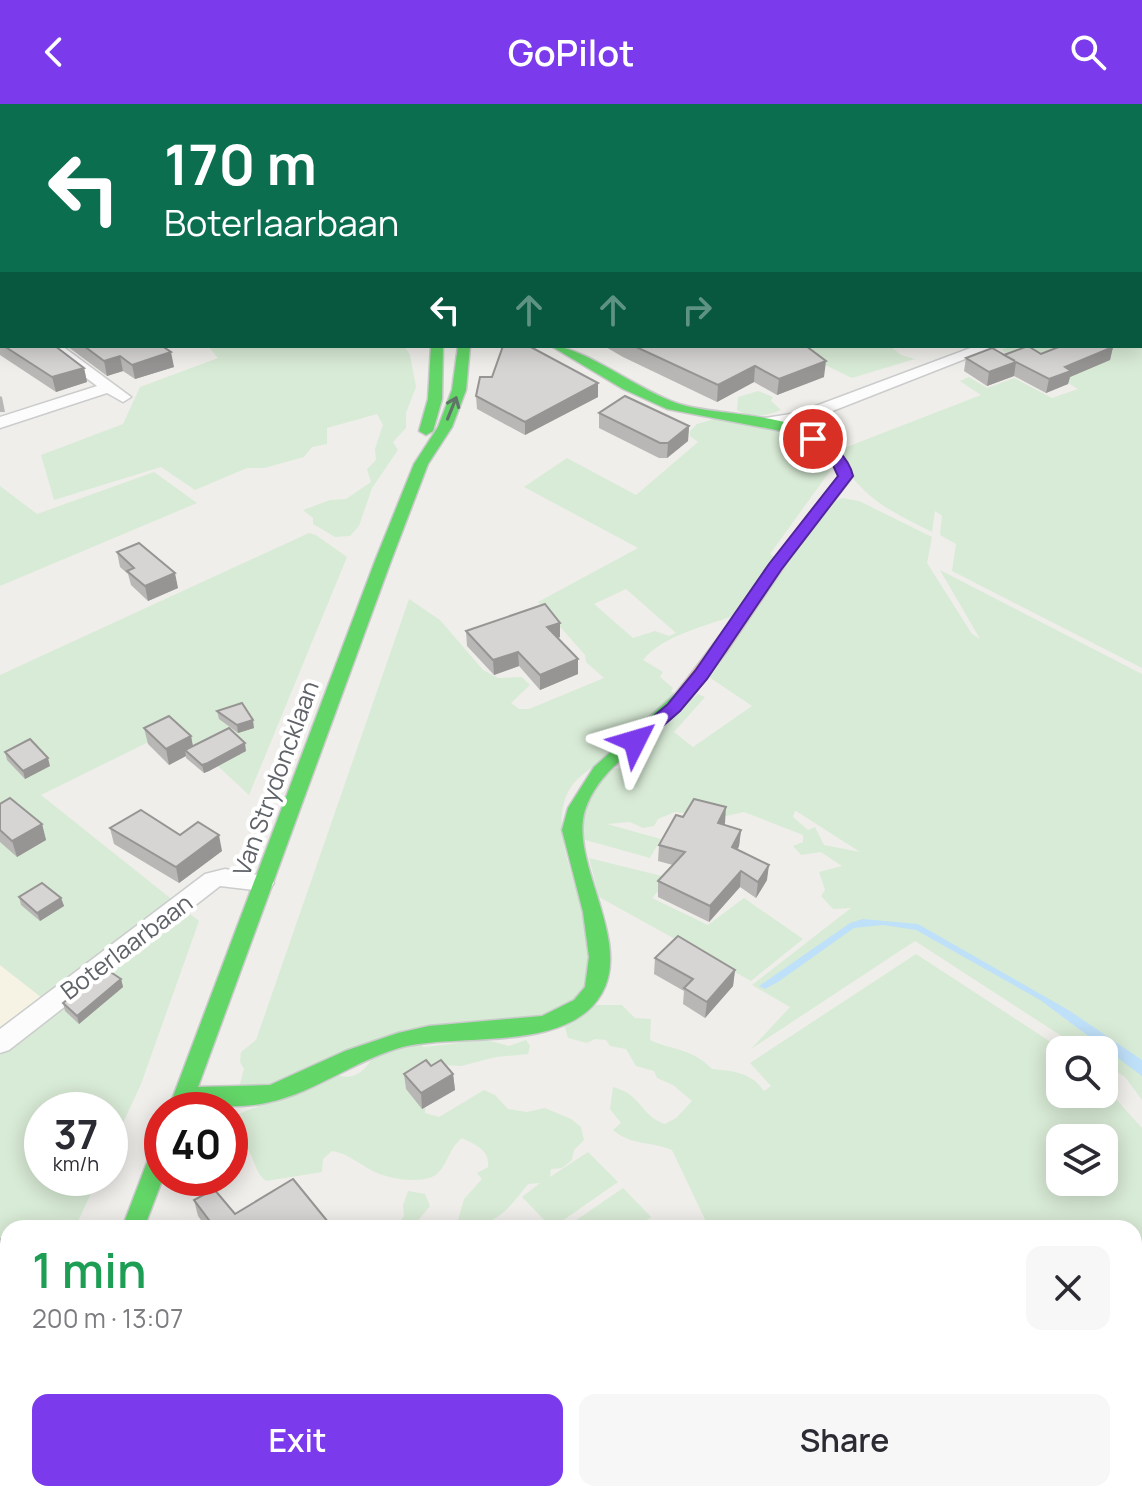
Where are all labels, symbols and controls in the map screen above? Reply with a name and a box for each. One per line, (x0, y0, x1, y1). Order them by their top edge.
text: GoPilot (508, 28, 634, 77)
icon: back (32, 30, 76, 74)
icon: search (1066, 30, 1110, 74)
text: 170 m (164, 125, 317, 202)
icon: left (32, 136, 136, 240)
text: Boterlaarbaan (164, 198, 399, 247)
icon: left (423, 288, 467, 332)
icon: ahead (507, 288, 551, 332)
icon: ahead (591, 288, 635, 332)
icon: right (675, 288, 719, 332)
one-way arrow (446, 396, 460, 421)
pin (779, 405, 847, 473)
icon: arrive (791, 417, 835, 461)
street label: Van Strydoncklaan (224, 676, 326, 880)
position arrow (593, 699, 677, 783)
street label: Boterlaarbaan (53, 886, 199, 1006)
map controls (1046, 1036, 1118, 1196)
button: search (1046, 1036, 1118, 1108)
speed limit sign: 40 (144, 1092, 248, 1196)
text: 37 (54, 1106, 98, 1161)
button: layers (1046, 1124, 1118, 1196)
text: km/h (53, 1150, 99, 1177)
text: 1 min (32, 1237, 146, 1302)
button: close (1026, 1246, 1110, 1330)
text: 200 m · 13:07 (32, 1300, 183, 1336)
button: Exit (32, 1394, 563, 1486)
button: Share (579, 1394, 1110, 1486)

